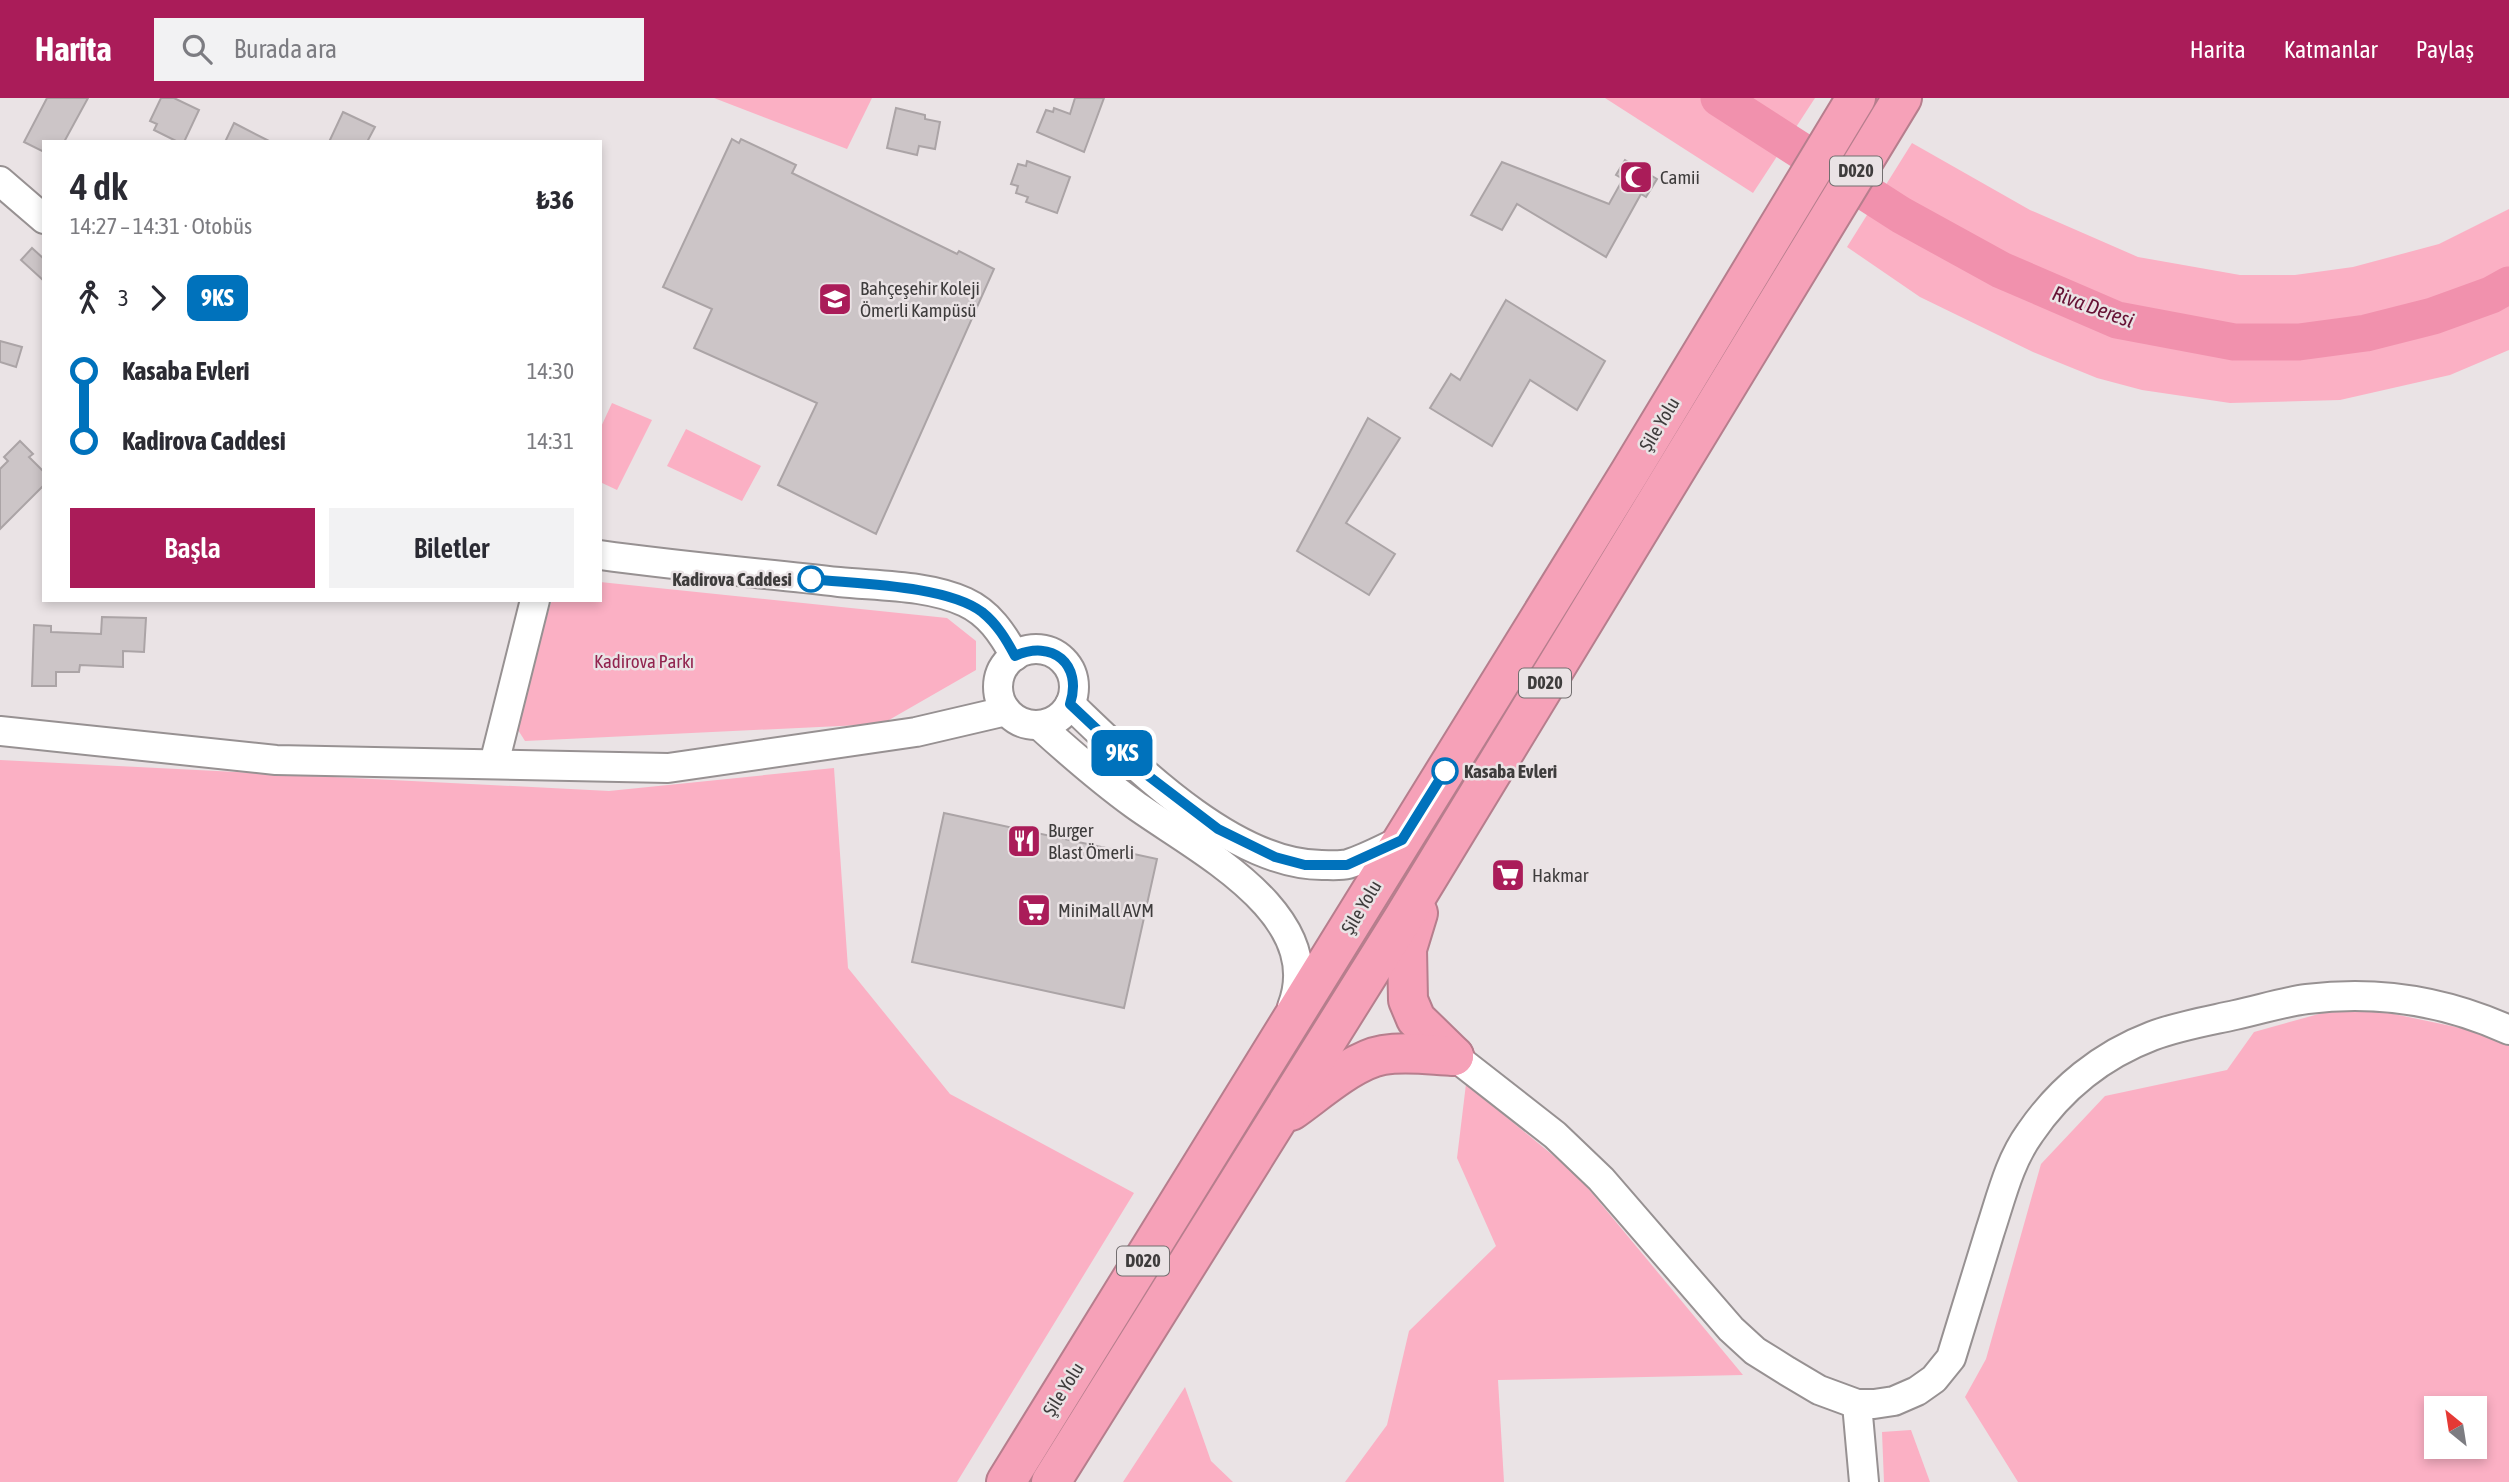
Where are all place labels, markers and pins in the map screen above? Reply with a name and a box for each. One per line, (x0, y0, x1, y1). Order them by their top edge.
mosque icon: Camii (1617, 158, 1655, 196)
place label: Camii (1660, 166, 1700, 188)
place label: Bahçeşehir Koleji Ömerli Kampüsü (860, 277, 980, 321)
school or university icon: Bahçeşehir Koleji Ömerli Kampüsü (816, 280, 854, 318)
marker: Kadirova Caddesi (798, 566, 824, 592)
place label: Kadirova Caddesi (672, 568, 792, 590)
marker: Kasaba Evleri (1432, 758, 1458, 784)
place label: Kasaba Evleri (1464, 760, 1557, 782)
place label: Burger Blast Ömerli (1048, 819, 1134, 863)
restaurant icon: Burger Blast Ömerli (1005, 822, 1043, 860)
supermarket icon: Hakmar (1489, 856, 1527, 894)
place label: Hakmar (1532, 864, 1589, 886)
supermarket icon: MiniMall AVM (1015, 891, 1053, 929)
place label: MiniMall AVM (1058, 899, 1154, 921)

